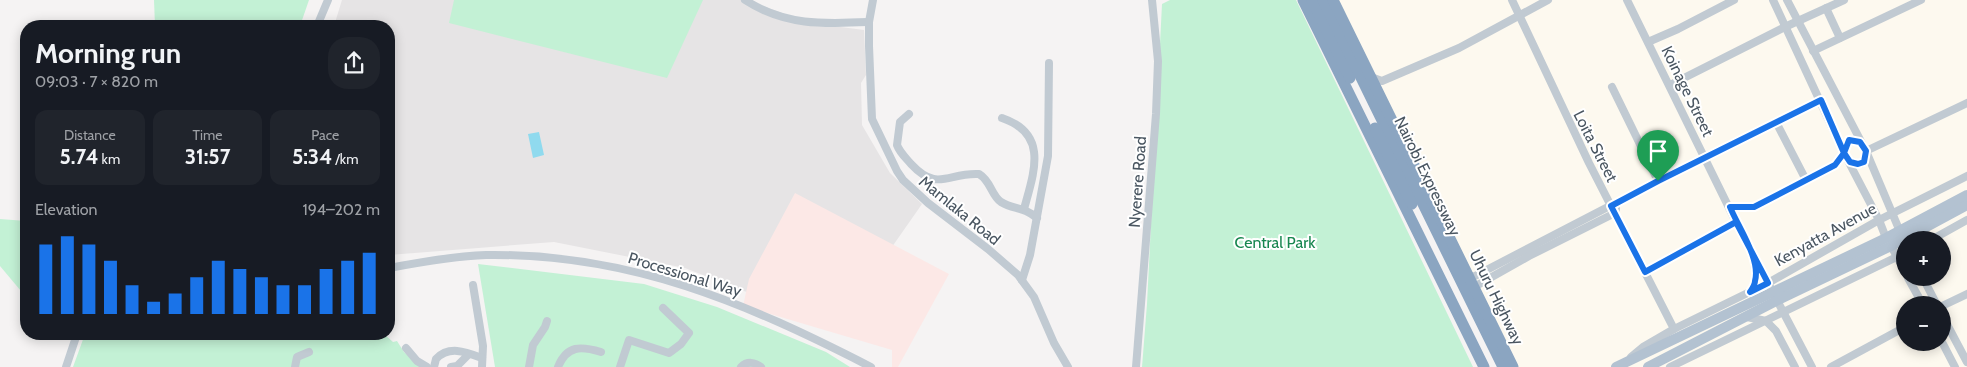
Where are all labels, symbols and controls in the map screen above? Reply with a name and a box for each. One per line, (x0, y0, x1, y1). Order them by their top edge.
text: Morning run (35, 36, 181, 70)
button: share (328, 37, 380, 89)
street label: Koinage Street (1657, 43, 1718, 140)
text: 09:03 · 7 × 820 m (35, 72, 158, 91)
street label: Loita Street (1569, 107, 1622, 186)
street label: Nairobi Expressway (1390, 113, 1465, 239)
text: Distance (64, 126, 116, 144)
text: Time (193, 126, 222, 144)
text: Pace (311, 126, 339, 144)
pin (1637, 130, 1679, 181)
street label: Nyerere Road (1125, 136, 1150, 228)
icon: arrive (1644, 137, 1672, 165)
text: 5.74 (59, 144, 98, 169)
text: 31:57 (185, 144, 230, 169)
text: 5:34 (292, 144, 332, 169)
text: km (98, 150, 120, 168)
text: /km (332, 150, 358, 168)
street label: Mamlaka Road (915, 172, 1004, 249)
street label: Kenyatta Avenue (1771, 199, 1880, 270)
text: Elevation (35, 200, 98, 219)
text: 194–202 m (302, 200, 380, 219)
map controls (1896, 231, 1951, 351)
button: + (1896, 231, 1951, 286)
park label: Central Park (1235, 233, 1316, 252)
street label: Uhuru Highway (1465, 247, 1528, 348)
street label: Processional Way (626, 248, 744, 301)
button: − (1896, 296, 1951, 351)

